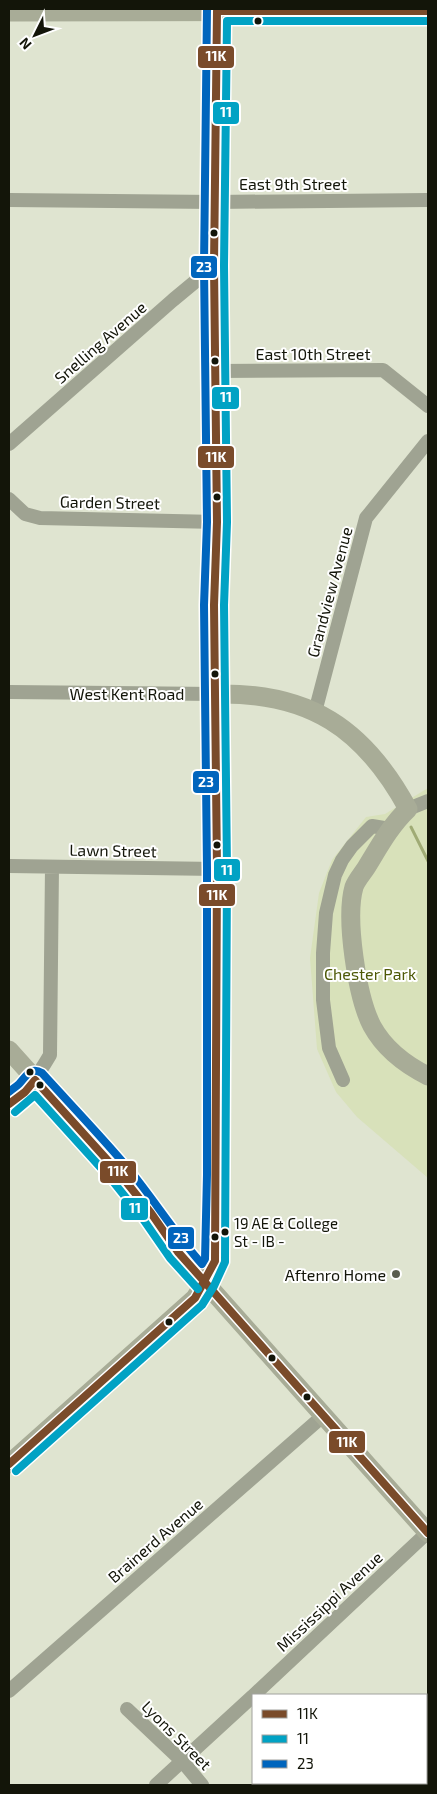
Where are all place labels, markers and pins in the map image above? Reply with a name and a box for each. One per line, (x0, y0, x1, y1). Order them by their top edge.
unlabelled marker (253, 16, 263, 26)
unlabelled marker (209, 228, 219, 238)
unlabelled marker (210, 356, 220, 366)
unlabelled marker (212, 492, 222, 502)
unlabelled marker (210, 669, 220, 679)
unlabelled marker (212, 840, 222, 850)
unlabelled marker (25, 1067, 35, 1077)
unlabelled marker (35, 1080, 45, 1090)
place label: 19 AE & College St - IB - (234, 1214, 338, 1250)
marker: 19 AE & College St - IB - (220, 1227, 230, 1237)
unlabelled marker (210, 1232, 220, 1242)
place label: Aftenro Home (285, 1265, 386, 1284)
marker: Aftenro Home (390, 1268, 402, 1280)
unlabelled marker (164, 1317, 174, 1327)
unlabelled marker (267, 1353, 277, 1363)
unlabelled marker (302, 1392, 312, 1402)

